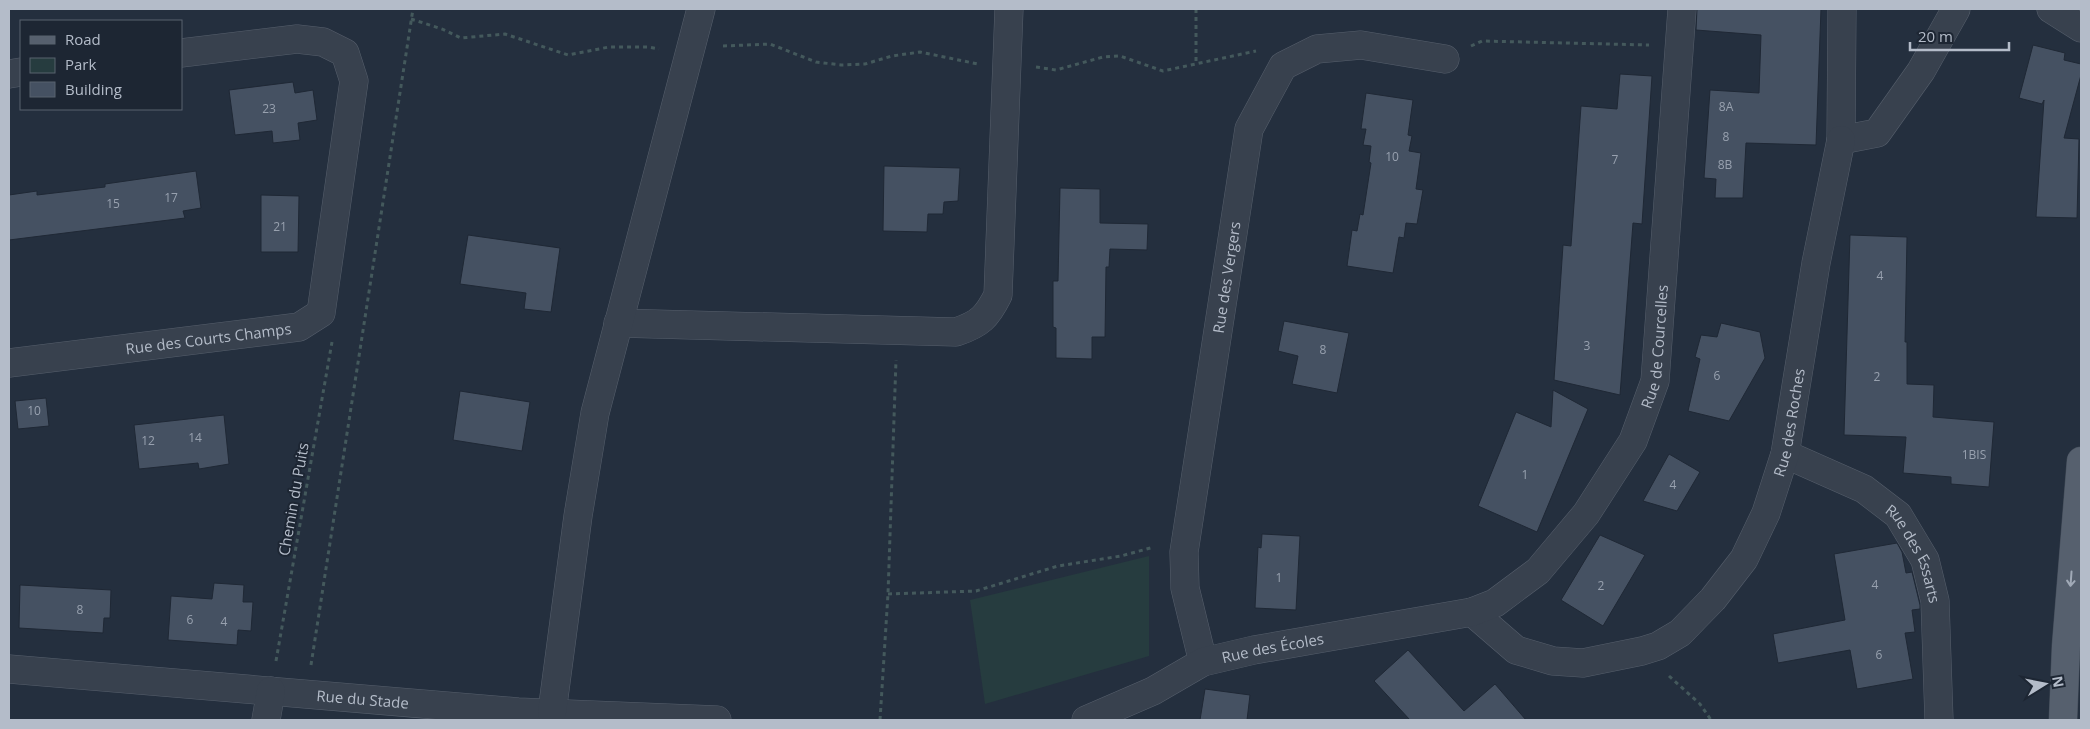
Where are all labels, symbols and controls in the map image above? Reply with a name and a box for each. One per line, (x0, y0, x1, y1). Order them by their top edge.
legend (20, 20, 182, 110)
scale bar (1910, 20, 2009, 52)
text: 20 m (1918, 26, 1953, 46)
text: Road (65, 29, 101, 49)
text: Park (65, 54, 96, 74)
text: Building (65, 79, 122, 99)
house number: 8A (1719, 98, 1734, 115)
house number: 23 (262, 100, 276, 117)
house number: 8 (1723, 128, 1730, 145)
house number: 10 (1385, 148, 1399, 165)
house number: 7 (1612, 151, 1619, 168)
house number: 8B (1718, 156, 1733, 173)
house number: 17 (164, 189, 178, 206)
house number: 15 (106, 195, 120, 212)
house number: 21 (273, 218, 287, 235)
street label: Rue des Vergers (1208, 220, 1245, 335)
house number: 4 (1877, 267, 1884, 284)
street label: Rue de Courcelles (1636, 284, 1672, 411)
street label: Rue des Courts Champs (124, 318, 293, 358)
house number: 3 (1584, 337, 1591, 354)
house number: 8 (1320, 341, 1327, 358)
house number: 6 (1714, 367, 1721, 384)
street label: Rue des Roches (1768, 367, 1809, 479)
house number: 2 (1874, 368, 1881, 385)
house number: 10 (27, 402, 41, 419)
house number: 14 (188, 429, 202, 446)
house number: 12 (141, 432, 155, 449)
street label: Chemin du Puits (273, 441, 313, 557)
house number: 1BIS (1962, 446, 1986, 463)
house number: 1 (1522, 466, 1528, 483)
house number: 4 (1670, 476, 1677, 493)
street label: Rue des Essarts (1882, 499, 1945, 605)
house number: 1 (1276, 569, 1282, 586)
one-way arrow (2066, 571, 2075, 587)
house number: 4 (1872, 576, 1879, 593)
house number: 2 (1598, 577, 1605, 594)
house number: 8 (77, 601, 84, 618)
house number: 6 (187, 611, 194, 628)
house number: 4 (221, 613, 228, 630)
street label: Rue des Écoles (1220, 628, 1325, 667)
house number: 6 (1876, 646, 1883, 663)
north arrow (2020, 659, 2070, 709)
text: N (2048, 674, 2069, 689)
street label: Rue du Stade (316, 685, 410, 713)

